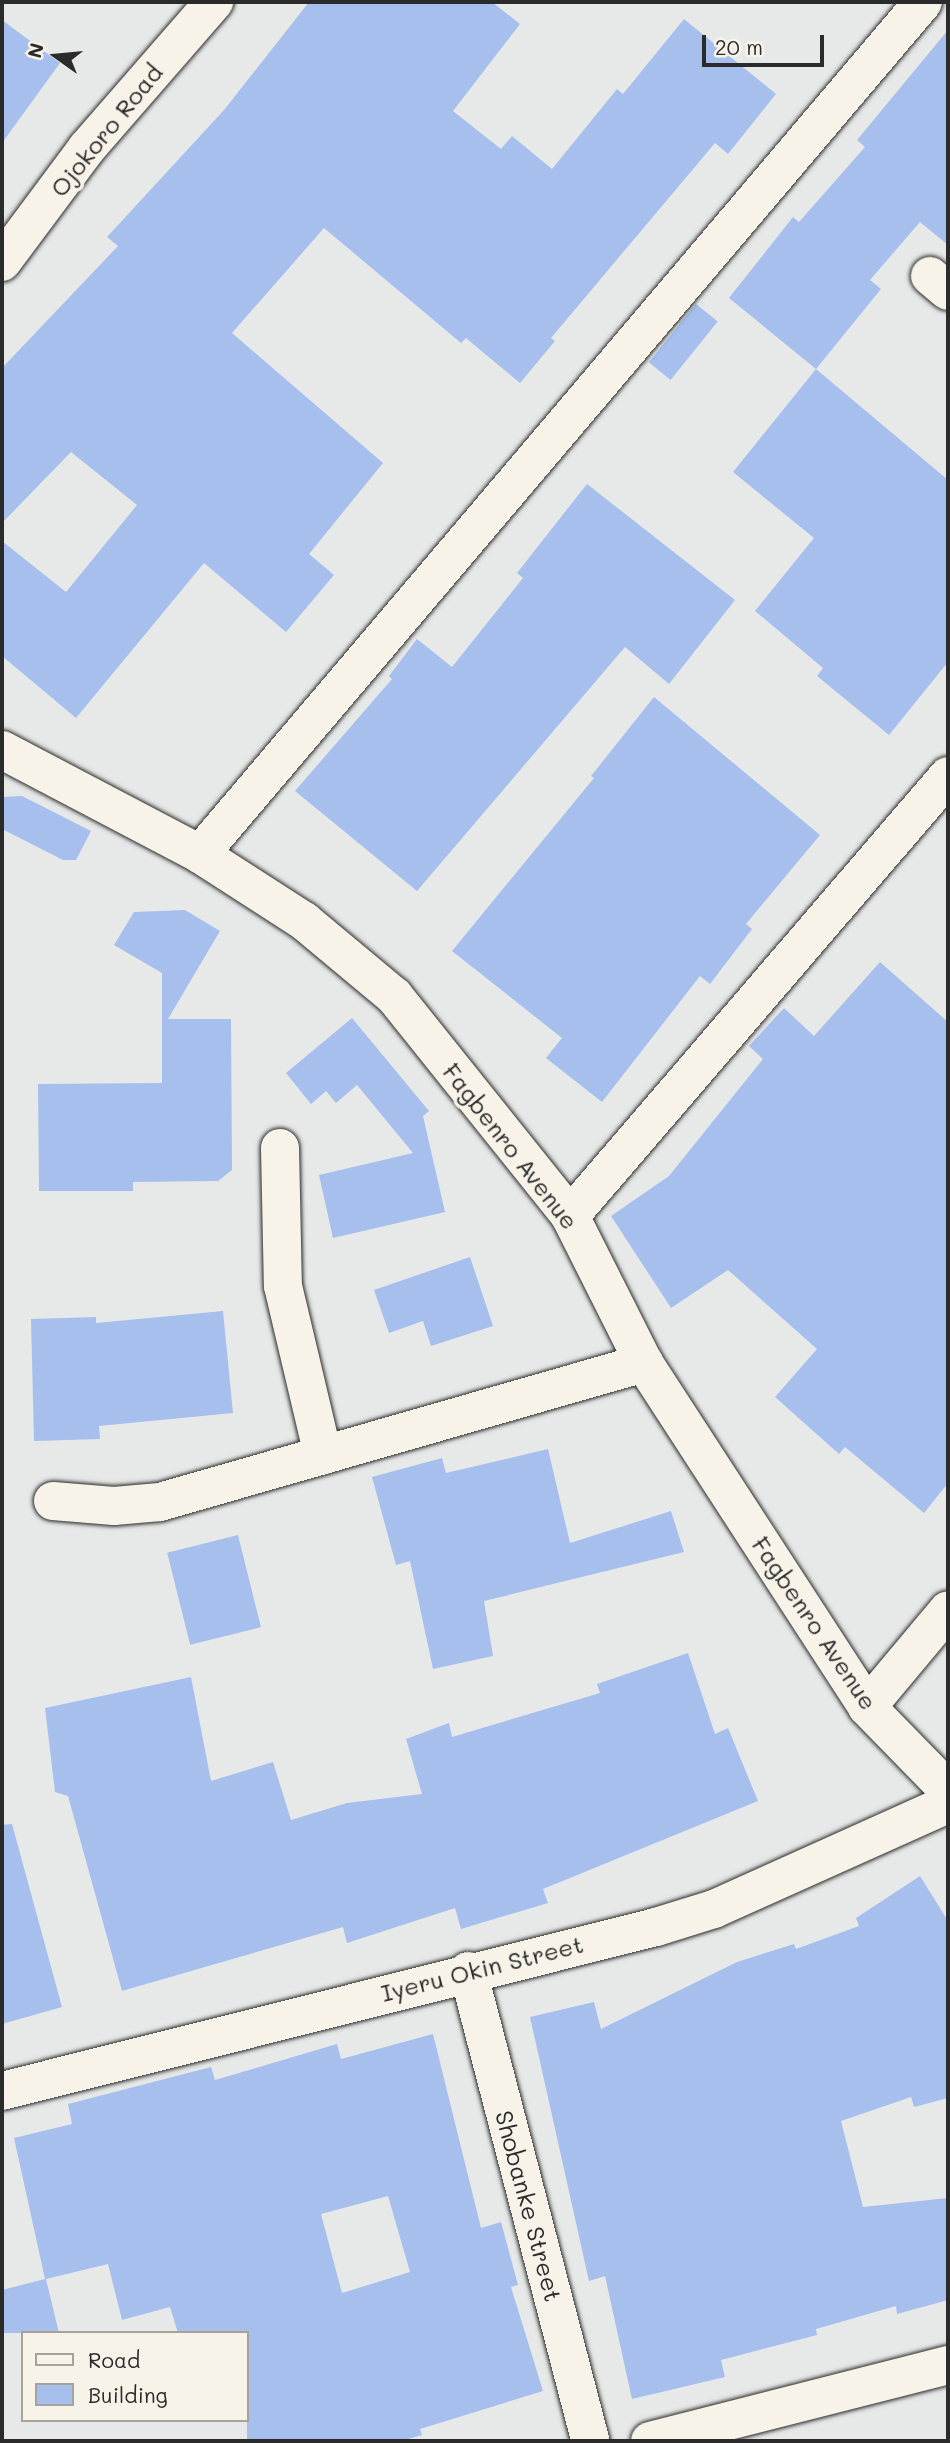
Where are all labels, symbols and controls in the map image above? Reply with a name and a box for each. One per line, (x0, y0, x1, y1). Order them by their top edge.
north arrow (21, 21, 91, 91)
scale bar (705, 21, 828, 65)
text: 20 m (715, 33, 763, 60)
text: N (21, 40, 49, 61)
street label: Ojokoro Road (44, 58, 168, 202)
street label: Fagbenro Avenue (437, 1057, 585, 1235)
street label: Fagbenro Avenue (746, 1531, 884, 1715)
street label: Iyeru Okin Street (378, 1929, 586, 2007)
street label: Shobanke Street (490, 2107, 568, 2305)
legend (21, 2331, 248, 2422)
text: Road (88, 2346, 140, 2373)
text: Building (88, 2381, 168, 2408)

